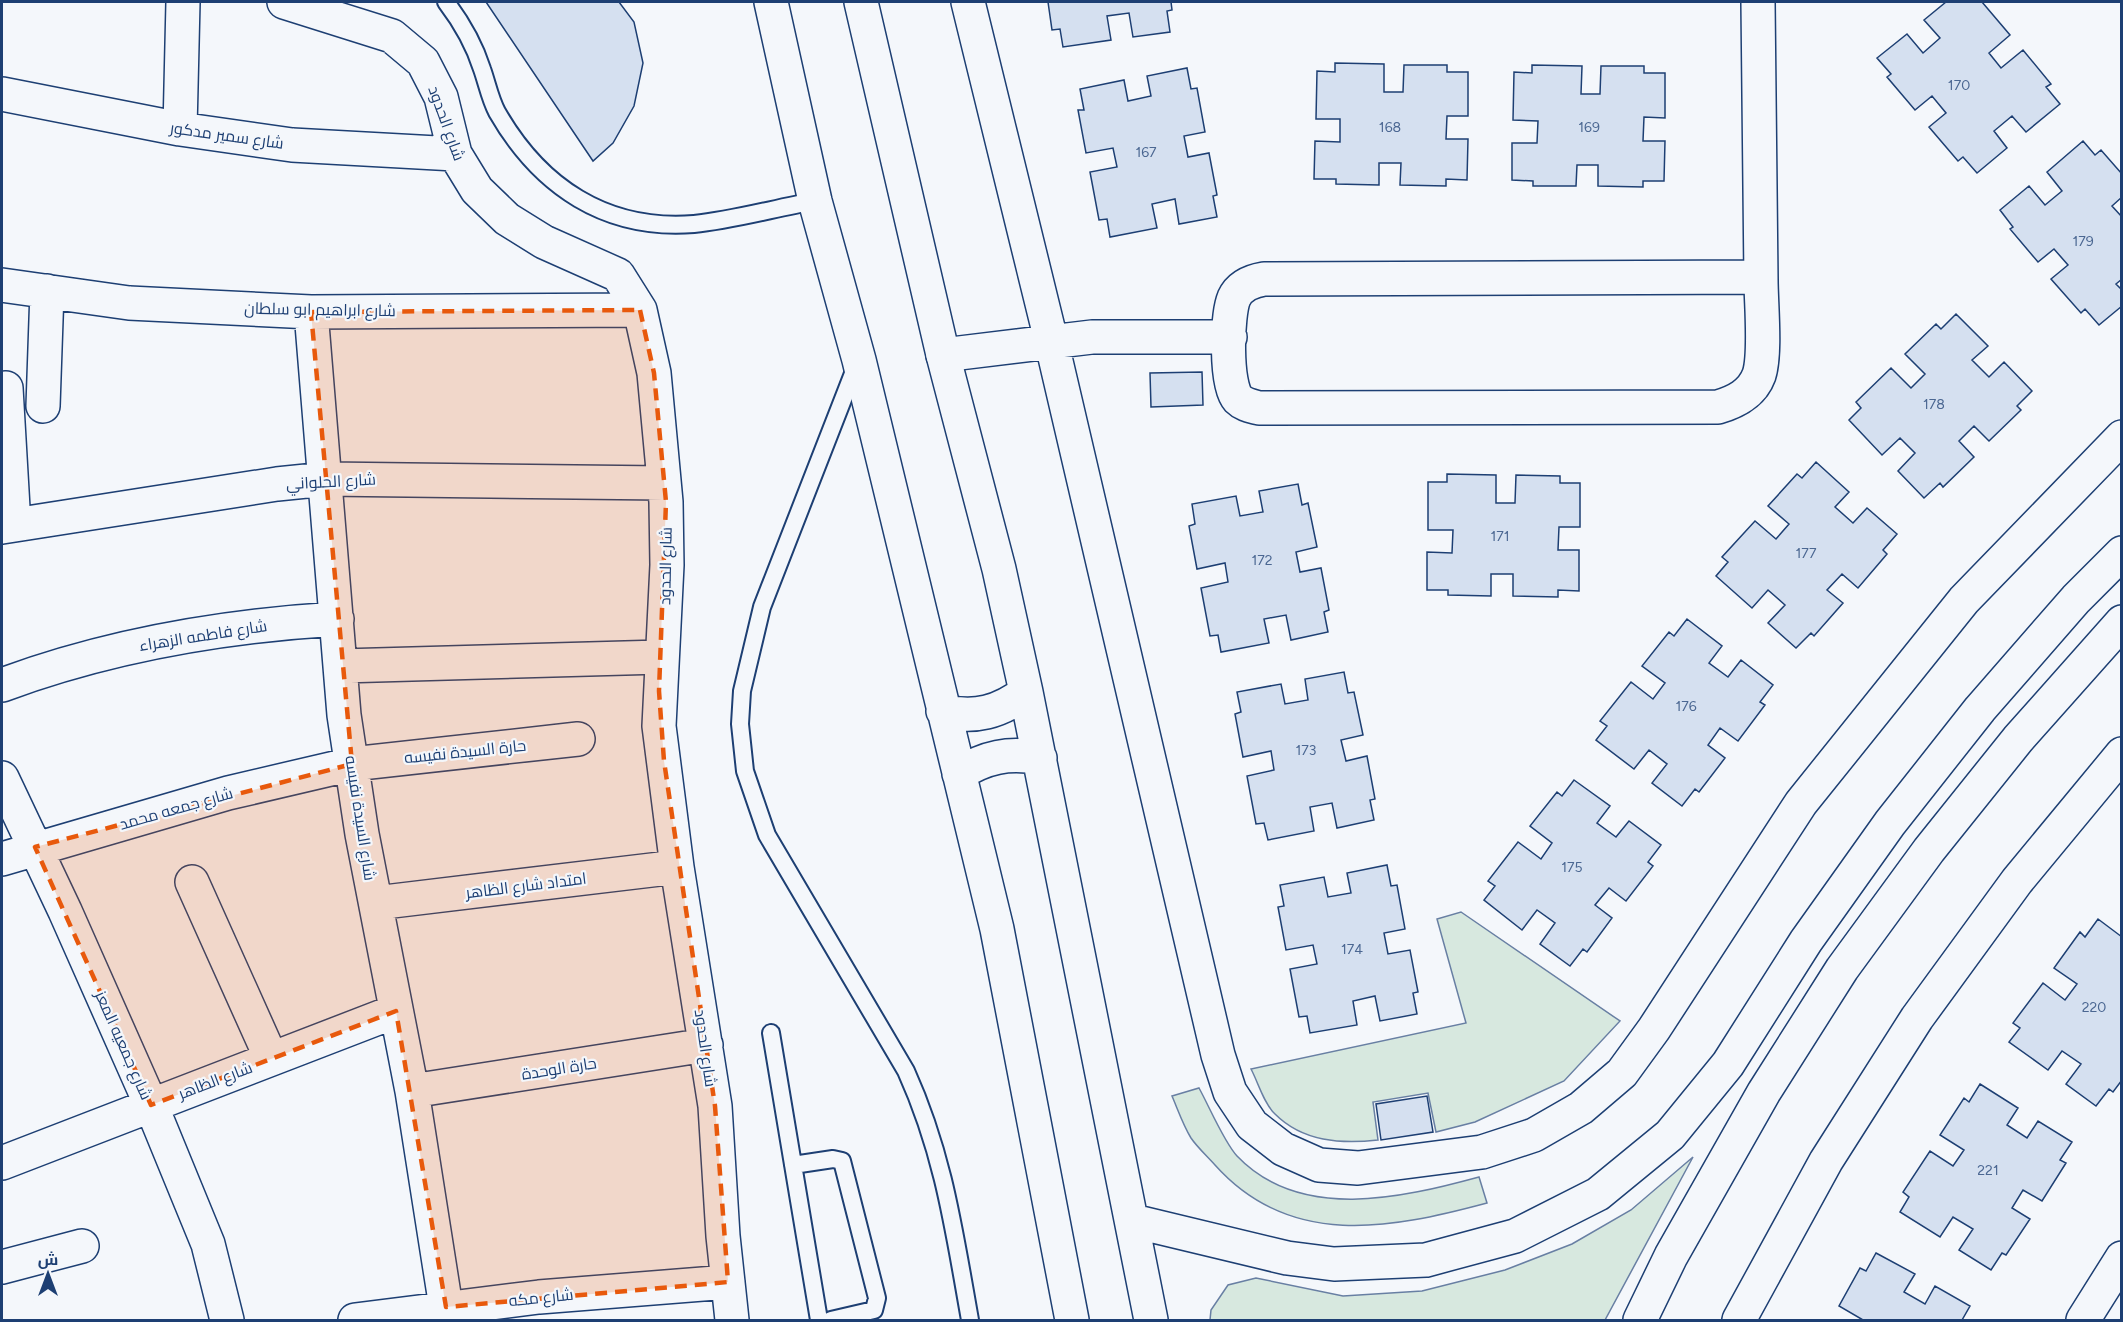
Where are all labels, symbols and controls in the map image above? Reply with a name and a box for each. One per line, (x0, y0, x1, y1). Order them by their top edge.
house number: 170 (1948, 77, 1970, 94)
street label: شارع الحدود (422, 83, 469, 164)
street label: شارع سمير مدكور (168, 118, 285, 155)
house number: 168 (1379, 119, 1401, 136)
house number: 169 (1578, 119, 1600, 136)
house number: 167 (1135, 144, 1157, 161)
house number: 179 (2072, 233, 2094, 250)
street label: شارع ابراهيم ابو سلطان (244, 299, 396, 322)
house number: 178 (1923, 396, 1945, 413)
street label: شارع الحلواني (285, 470, 377, 497)
street label: شارع الحدود (655, 527, 678, 605)
house number: 171 (1490, 528, 1510, 545)
house number: 177 (1796, 545, 1817, 562)
house number: 172 (1251, 552, 1273, 569)
street label: شارع فاطمه الزهراء (138, 616, 269, 657)
house number: 176 (1675, 698, 1697, 715)
street label: حارة السيدة نفيسه (403, 736, 527, 767)
house number: 173 (1296, 742, 1316, 759)
street label: شارع السيدة نفيسه (339, 754, 380, 882)
street label: شارع جمعه محمد (117, 783, 236, 836)
house number: 175 (1561, 859, 1583, 876)
street label: امتداد شارع الظاهر (464, 869, 588, 904)
house number: 174 (1341, 941, 1363, 958)
street label: شارع جمعيه المعز (89, 987, 156, 1103)
house number: 220 (2082, 999, 2106, 1016)
street label: شارع الحدود (689, 1008, 720, 1088)
street label: حارة الوحدة (520, 1053, 598, 1084)
street label: شارع الظاهر (174, 1058, 256, 1106)
house number: 221 (1977, 1162, 1999, 1179)
north arrow (18, 1244, 78, 1304)
text: ش (38, 1250, 58, 1269)
street label: شارع مكه (508, 1285, 575, 1312)

